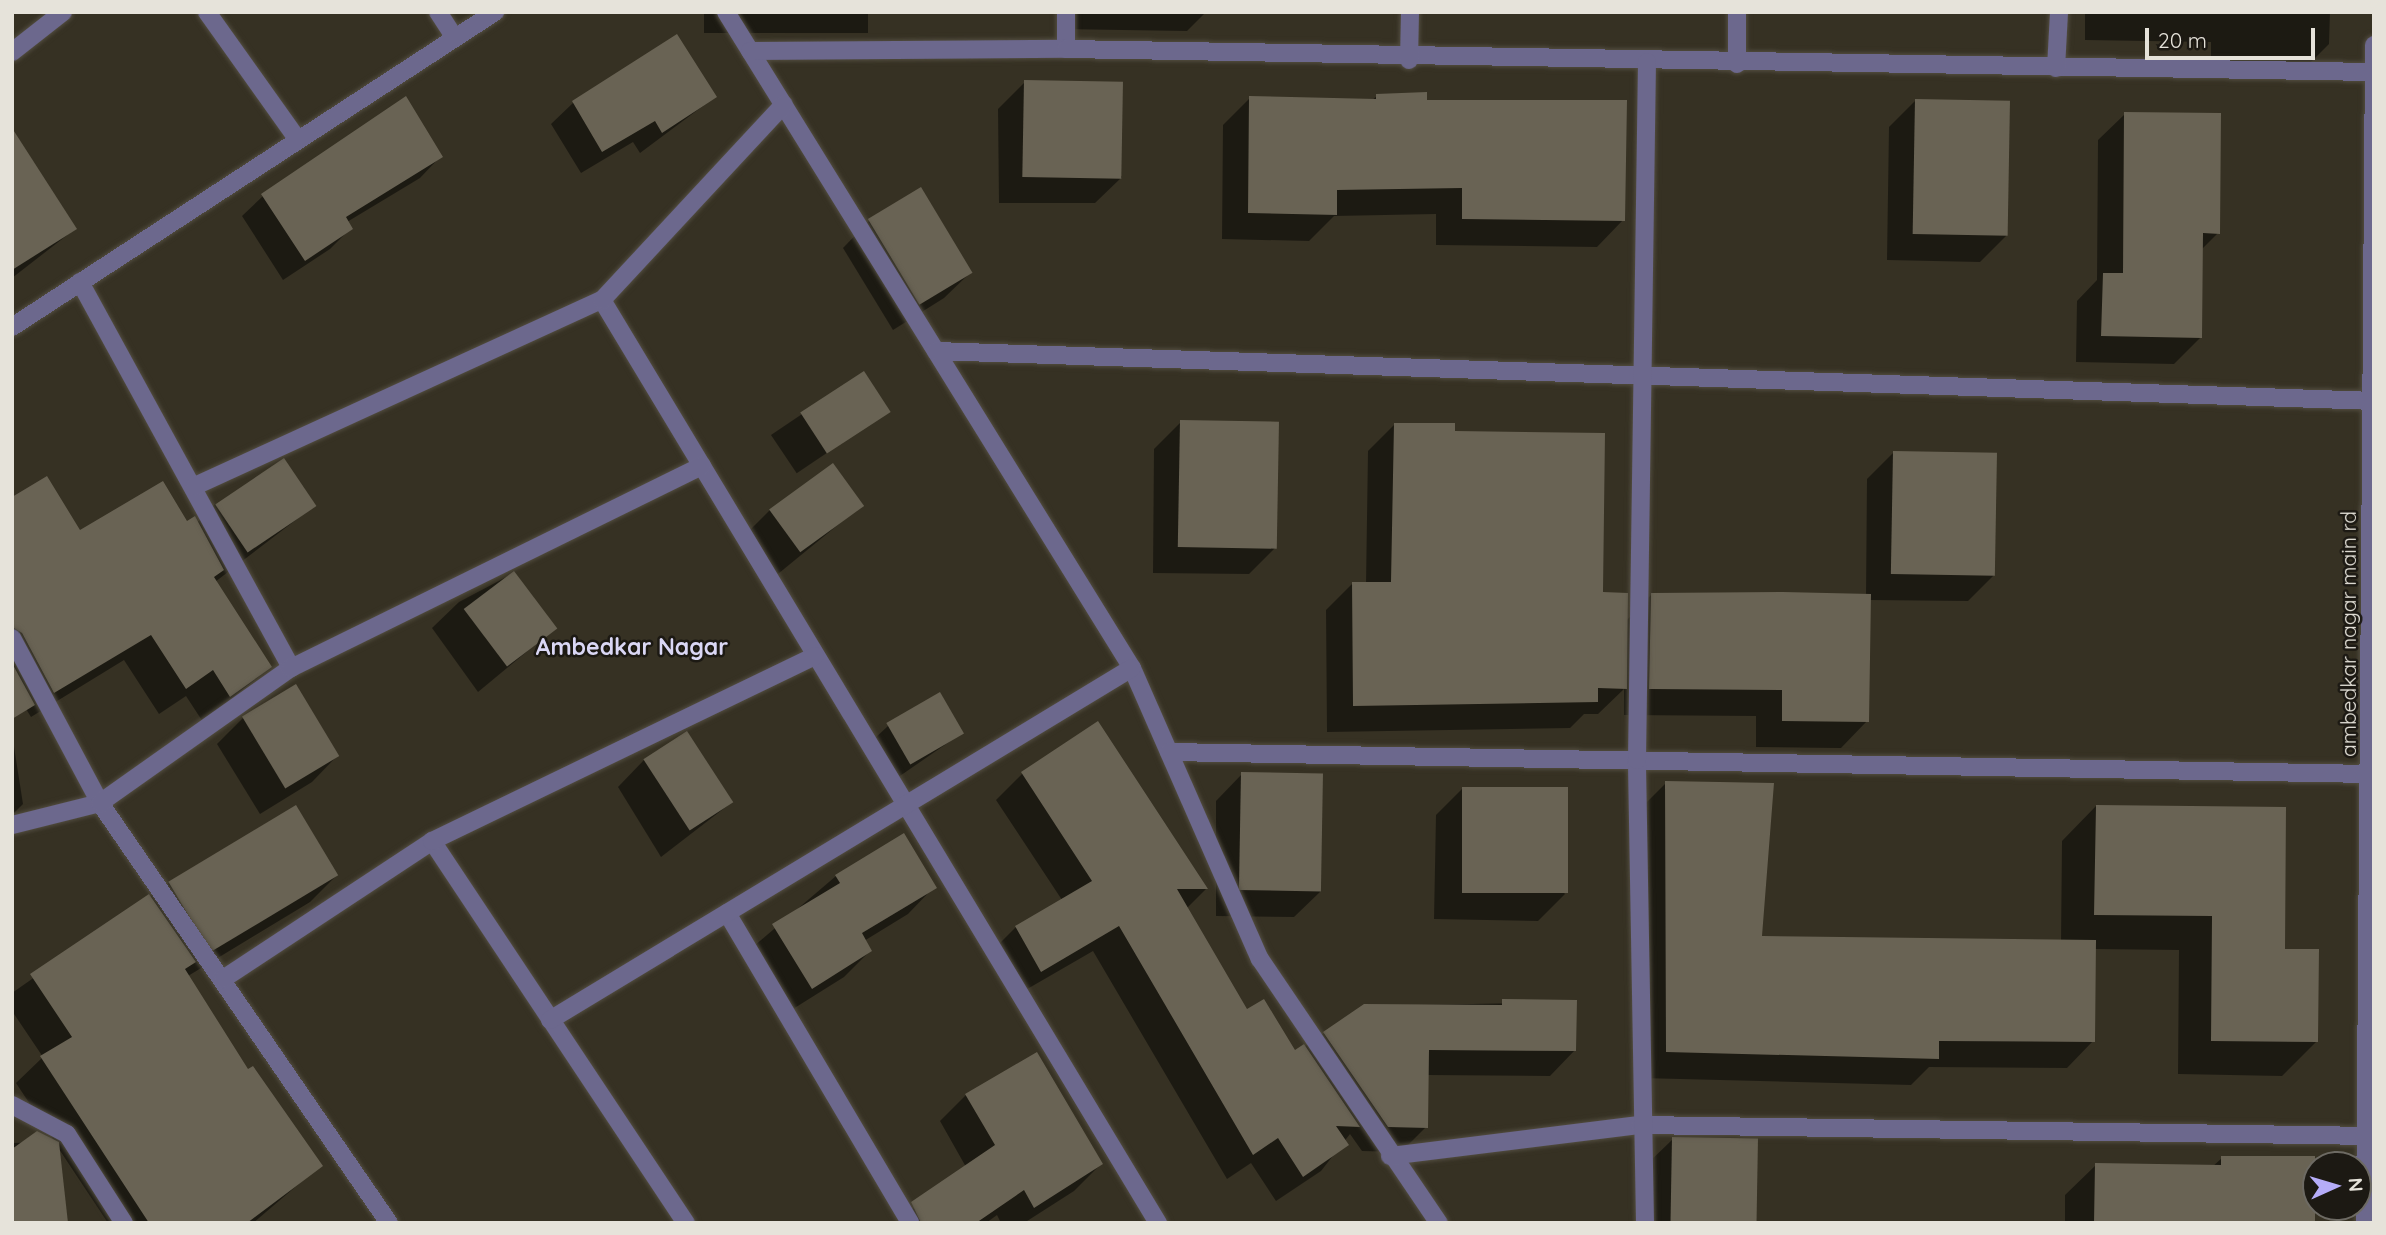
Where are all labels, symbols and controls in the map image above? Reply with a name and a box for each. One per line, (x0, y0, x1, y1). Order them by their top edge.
scale bar (2148, 14, 2318, 58)
text: 20 m (2158, 27, 2207, 53)
street label: ambedkar nagar main rd (2335, 511, 2361, 757)
district label: Ambedkar Nagar (536, 633, 728, 661)
north arrow (2302, 1151, 2372, 1221)
text: N (2343, 1177, 2368, 1192)

